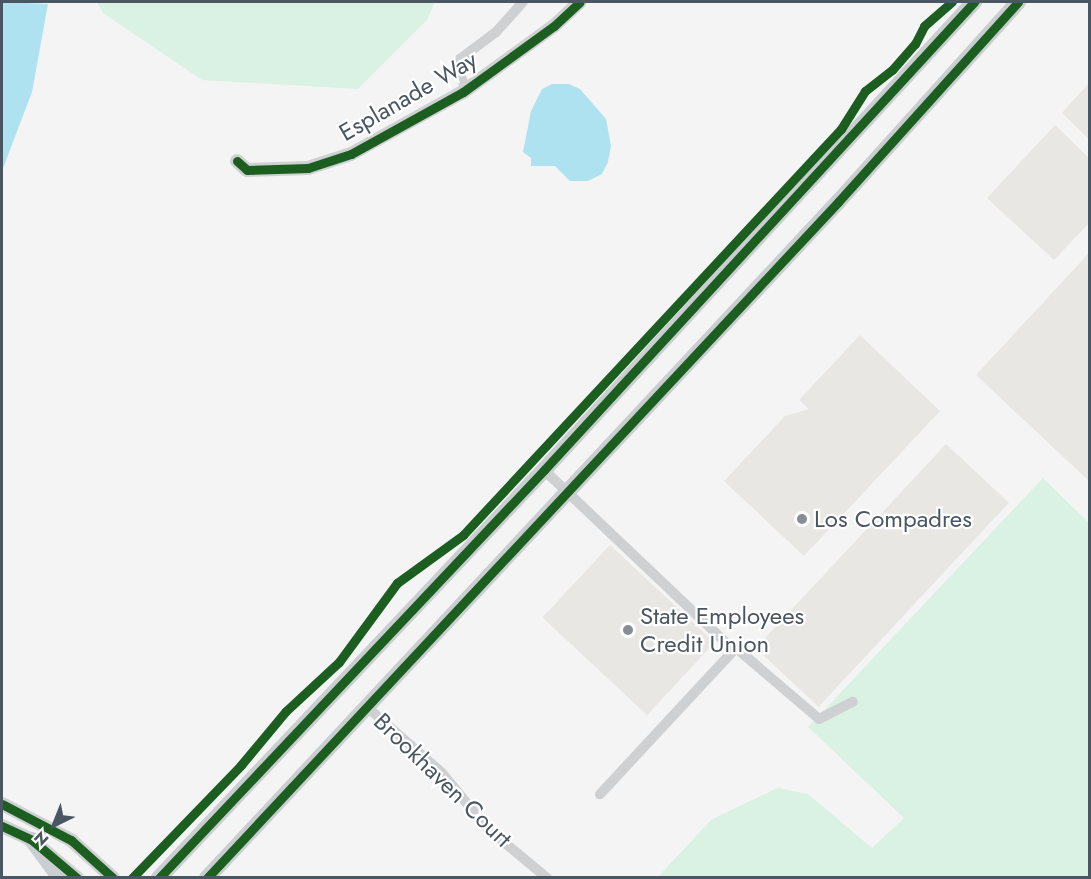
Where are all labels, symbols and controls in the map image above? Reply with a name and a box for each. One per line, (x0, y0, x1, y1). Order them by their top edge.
street label: Esplanade Way (334, 45, 482, 147)
place label: Los Compadres (814, 505, 972, 533)
marker: Los Compadres (795, 512, 809, 526)
place label: State Employees Credit Union (640, 602, 804, 658)
marker: State Employees Credit Union (621, 623, 635, 637)
street label: Brookhaven Court (368, 707, 518, 853)
north arrow (24, 795, 84, 855)
text: N (29, 826, 54, 851)

